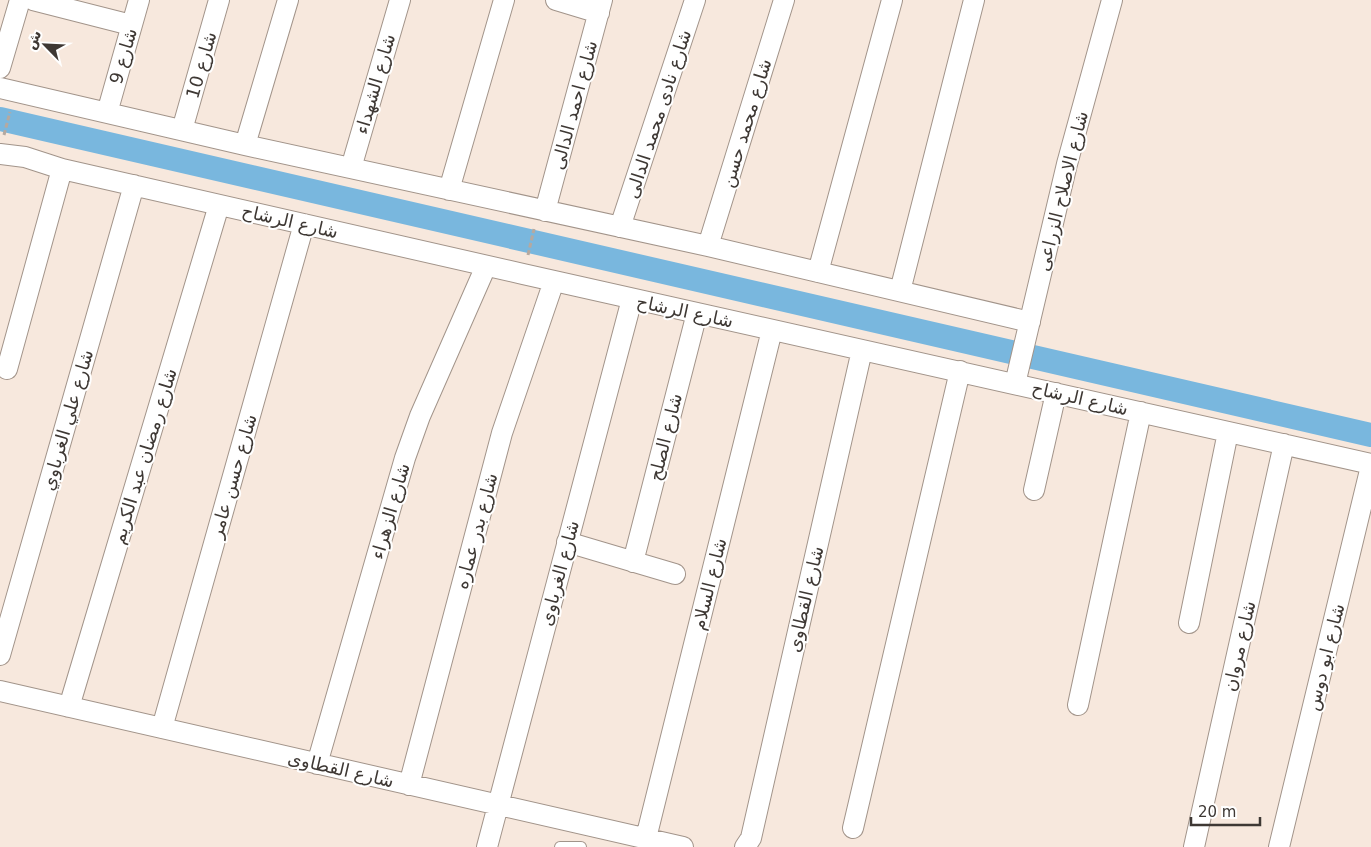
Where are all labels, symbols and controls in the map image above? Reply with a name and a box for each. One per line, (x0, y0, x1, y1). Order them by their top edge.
north arrow (20, 20, 70, 70)
street label: شارع 9 (105, 26, 142, 87)
street label: شارع نادى محمد الدالى (621, 27, 696, 201)
text: ش (22, 28, 44, 52)
street label: شارع 10 (181, 29, 222, 101)
street label: شارع الشهداء (351, 31, 400, 137)
street label: شارع احمد الدالى (547, 38, 602, 172)
street label: شارع محمد حسن (716, 56, 777, 190)
street label: شارع الاصلاح الزراعى (1032, 109, 1093, 273)
street label: شارع الرشاح (240, 200, 340, 243)
street label: شارع الرشاح (635, 291, 735, 332)
street label: شارع علي الغرباوي (37, 347, 98, 493)
street label: شارع رمضان عبد الكريم (107, 366, 182, 547)
street label: شارع الرشاح (1030, 377, 1130, 420)
street label: شارع الصلح (644, 391, 687, 483)
street label: شارع حسن عامر (205, 412, 262, 542)
street label: شارع الزهراء (366, 461, 415, 562)
street label: شارع بدر عماره (450, 471, 503, 592)
street label: شارع الغرباوى (535, 518, 584, 628)
street label: شارع السلام (687, 536, 732, 632)
street label: شارع القطاوى (783, 544, 828, 654)
street label: شارع مروان (1218, 599, 1261, 694)
street label: شارع ابو دوس (1302, 601, 1349, 713)
street label: شارع القطاوى (286, 747, 396, 792)
scale bar (1191, 794, 1260, 826)
text: 20 m (1198, 803, 1236, 821)

